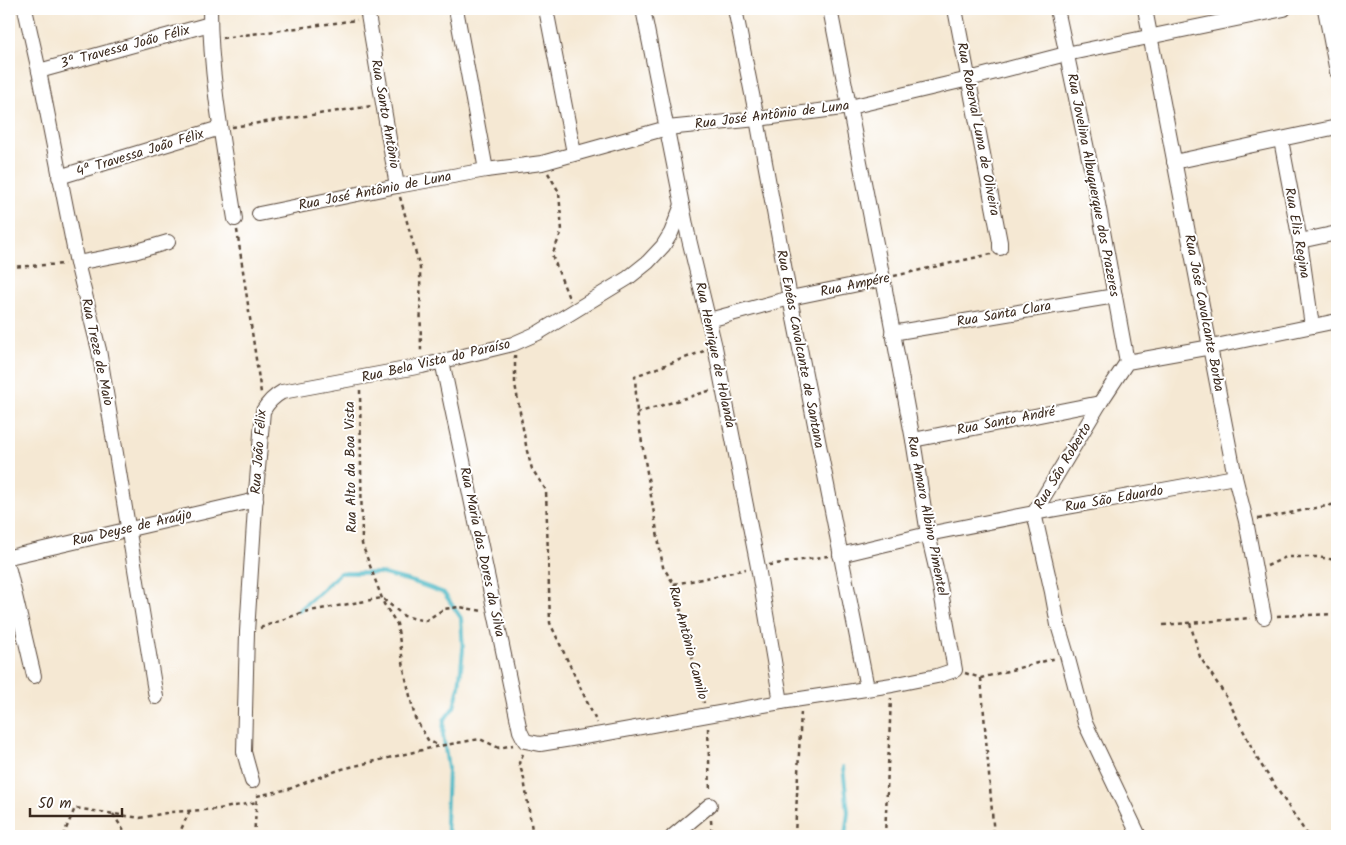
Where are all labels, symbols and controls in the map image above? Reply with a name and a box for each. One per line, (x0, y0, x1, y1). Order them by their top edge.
street label: 3ª Travessa João Félix (58, 19, 193, 75)
street label: Rua Roberval Luna de Oliveira (950, 40, 1006, 218)
street label: Rua Santo Antônio (365, 58, 405, 170)
street label: Rua Jovelina Albuquerque dos Prazeres (1061, 71, 1125, 299)
street label: Rua José Antônio de Luna (693, 95, 851, 135)
street label: 4ª Travessa João Félix (73, 123, 208, 183)
street label: Rua José Antônio de Luna (297, 165, 453, 217)
street label: Rua Elis Regina (1278, 186, 1316, 280)
street label: Rua José Cavalcante Borba (1178, 232, 1230, 394)
street label: Rua Enéas Cavalcante de Santana (770, 248, 830, 450)
street label: Rua Ampére (818, 267, 892, 303)
street label: Rua Henrique de Holanda (689, 280, 741, 430)
street label: Rua Santa Clara (955, 295, 1053, 333)
street label: Rua Treze de Maio (75, 296, 119, 408)
street label: Rua Bela Vista do Paraíso (359, 333, 513, 389)
street label: Rua Alto da Boa Vista (339, 401, 363, 533)
street label: Rua Santo André (955, 401, 1058, 441)
street label: Rua João Félix (245, 408, 273, 495)
street label: Rua São Roberto (1028, 418, 1098, 514)
street label: Rua Amaro Albino Pimentel (901, 434, 953, 599)
street label: Rua Maria das Dores da Silva (453, 465, 511, 639)
street label: Rua São Eduardo (1063, 480, 1165, 518)
street label: Rua Deyse de Araújo (70, 504, 194, 552)
street label: Rua Antônio Camilo (662, 584, 714, 702)
scale bar (30, 785, 122, 817)
text: 50 m (38, 792, 72, 816)

